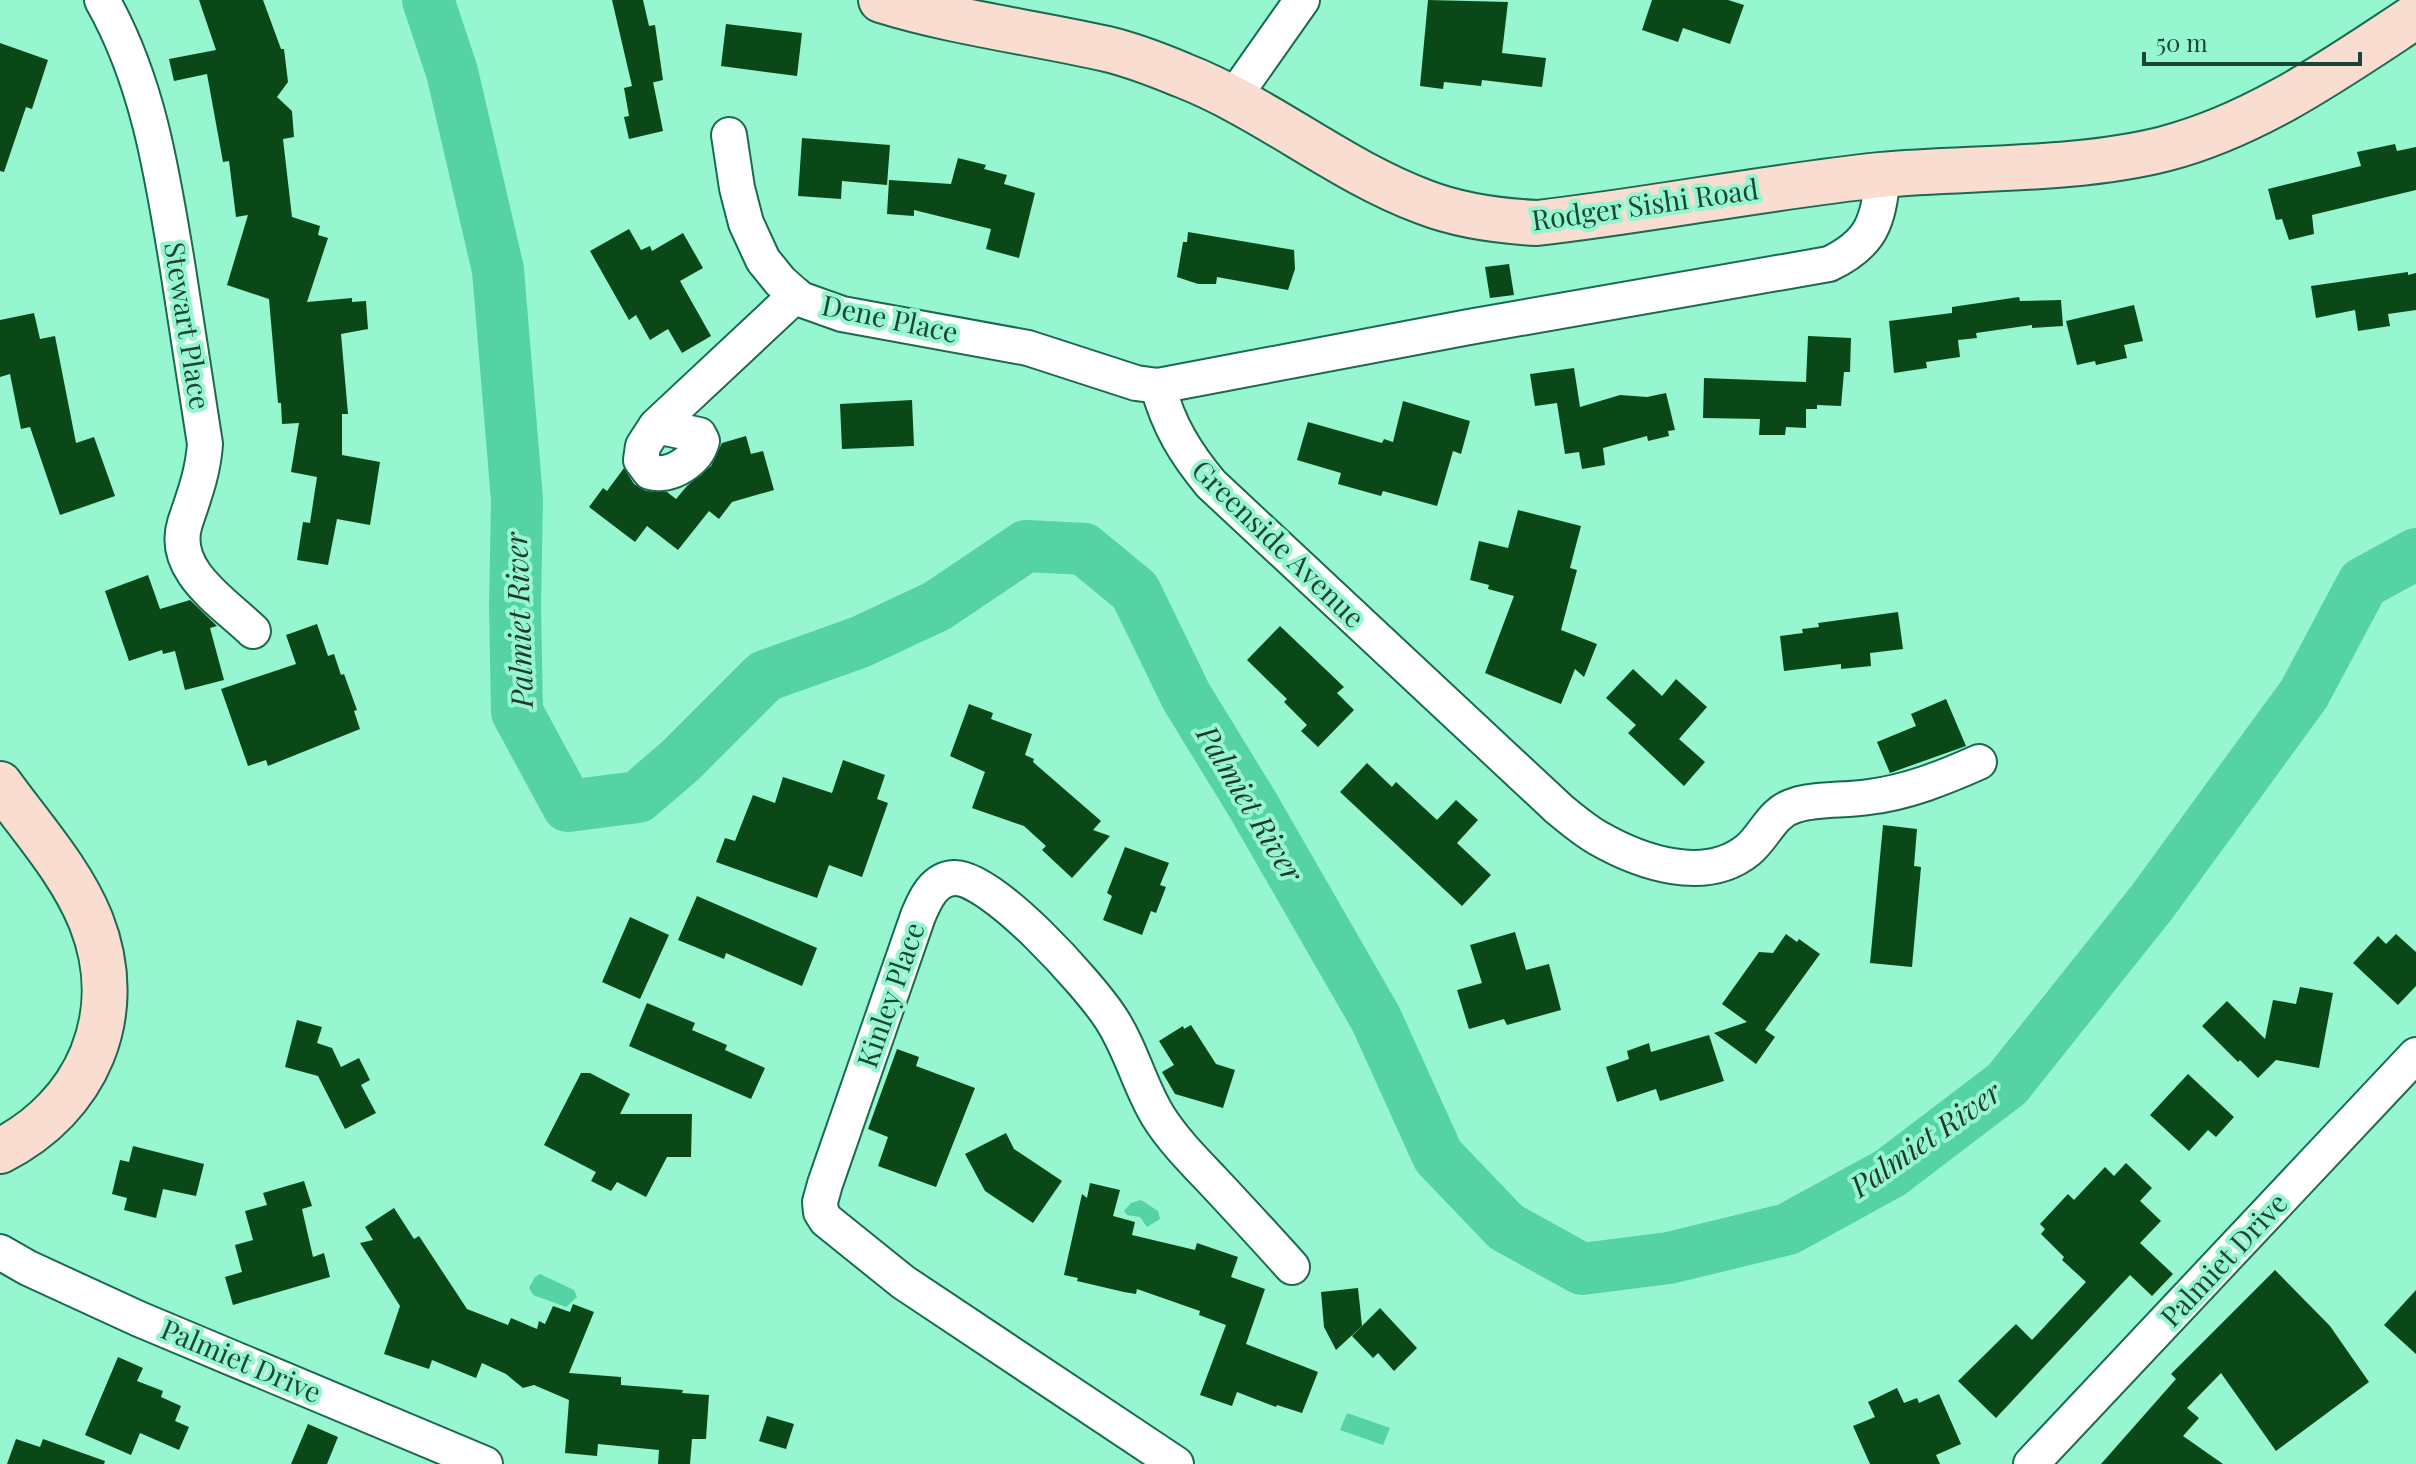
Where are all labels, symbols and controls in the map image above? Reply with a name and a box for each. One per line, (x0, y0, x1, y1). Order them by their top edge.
scale bar (2144, 16, 2360, 66)
text: 50 m (2156, 26, 2208, 58)
street label: Rodger Sishi Road (1529, 169, 1760, 238)
street label: Stewart Place (157, 239, 220, 412)
street label: Dene Place (819, 285, 962, 350)
street label: Greenside Avenue (1185, 451, 1373, 635)
water label: Palmiet River (495, 530, 541, 710)
water label: Palmiet River (1188, 716, 1314, 890)
street label: Kinley Place (847, 917, 932, 1072)
water label: Palmiet River (1841, 1071, 2009, 1206)
street label: Palmiet Drive (2151, 1184, 2295, 1334)
street label: Palmiet Drive (156, 1309, 327, 1410)

